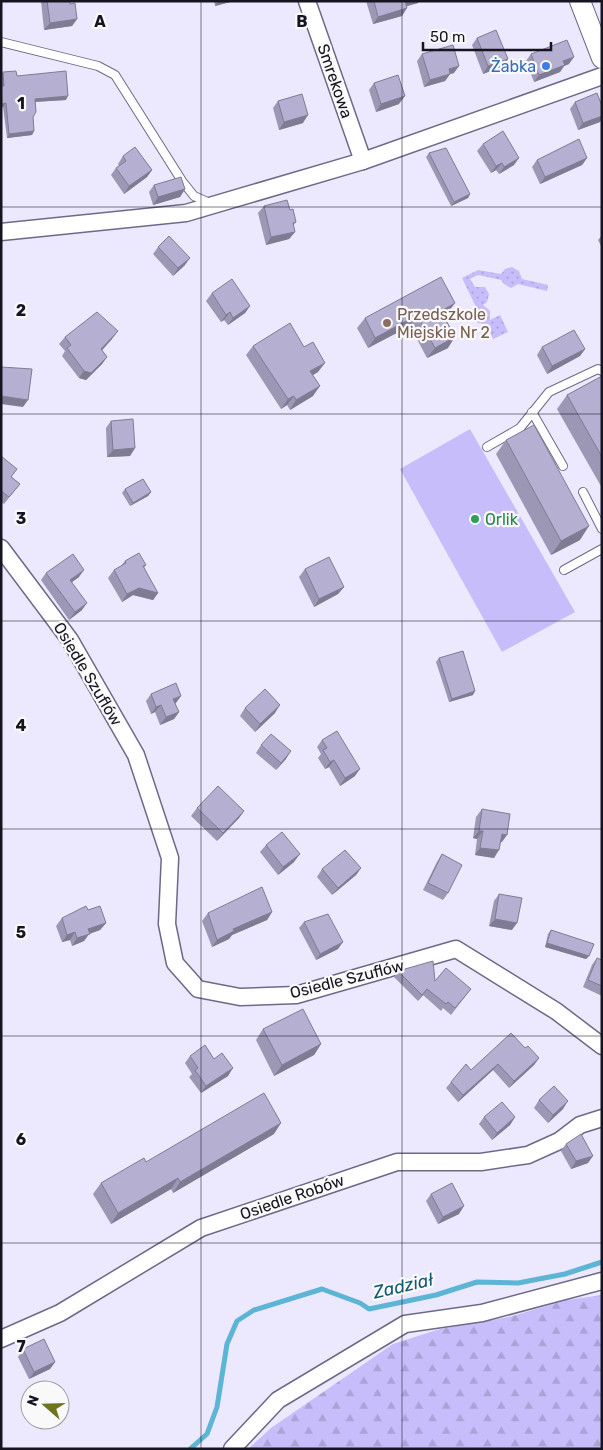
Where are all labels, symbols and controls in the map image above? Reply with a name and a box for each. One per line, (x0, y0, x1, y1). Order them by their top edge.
text: A (94, 12, 106, 31)
text: B (296, 12, 308, 31)
scale bar (423, 20, 550, 52)
text: 50 m (430, 28, 465, 46)
street label: Smrekowa (313, 41, 357, 121)
place label: Żabka (491, 57, 536, 76)
marker: Żabka (540, 60, 552, 72)
text: 1 (17, 94, 25, 113)
text: 2 (16, 301, 26, 320)
place label: Przedszkole Miejskie Nr 2 (397, 305, 490, 342)
marker: Przedszkole Miejskie Nr 2 (381, 317, 393, 329)
text: 3 (16, 509, 26, 528)
place label: Orlik (485, 510, 519, 529)
marker: Orlik (469, 513, 481, 525)
street label: Osiedle Szuflów (50, 619, 126, 729)
text: 4 (16, 716, 27, 735)
text: 5 (16, 923, 26, 942)
street label: Osiedle Szuflów (288, 956, 406, 1002)
text: 6 (16, 1130, 26, 1149)
street label: Osiedle Robów (237, 1170, 347, 1224)
water label: Zadział (370, 1268, 436, 1304)
text: 7 (16, 1337, 26, 1356)
north arrow (20, 1380, 70, 1430)
text: N (24, 1393, 43, 1408)

